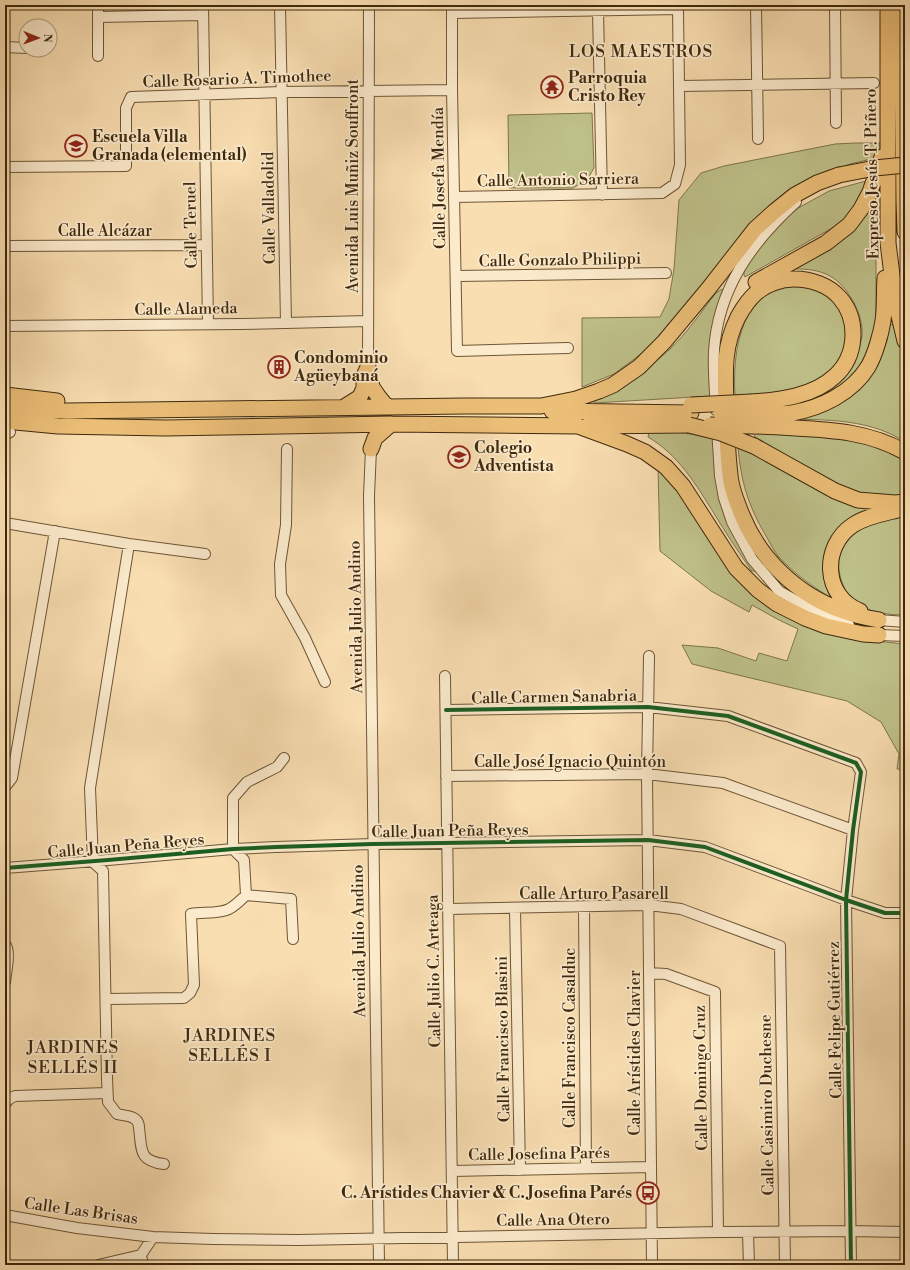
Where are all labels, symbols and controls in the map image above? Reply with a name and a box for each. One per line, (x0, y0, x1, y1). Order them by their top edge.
north arrow (18, 18, 58, 58)
text: N (40, 34, 54, 43)
district label: LOS MAESTROS (569, 41, 713, 63)
street label: Calle Rosario A. Timothee (142, 66, 332, 92)
place label: Parroquia Cristo Rey (568, 68, 647, 106)
temple icon: Parroquia Cristo Rey (539, 74, 565, 100)
street label: Avenida Luis Muñiz Souffront (343, 79, 363, 294)
street label: Expreso Jesús T. Piñero (861, 88, 883, 260)
street label: Calle Josefa Mendía (428, 106, 450, 249)
place label: Escuela Villa Granada (elemental) (92, 127, 246, 165)
school or university icon: Escuela Villa Granada (elemental) (63, 133, 89, 159)
street label: Calle Valladolid (258, 151, 280, 265)
street label: Calle Antonio Sarriera (477, 169, 640, 191)
street label: Calle Teruel (180, 181, 202, 269)
street label: Calle Alcázar (58, 221, 152, 241)
street label: Calle Gonzalo Philippi (479, 249, 641, 271)
street label: Calle Alameda (134, 298, 239, 320)
place label: Condominio Agüeybaná (293, 348, 388, 386)
building icon: Condominio Agüeybaná (266, 354, 292, 380)
place label: Colegio Adventista (473, 438, 554, 476)
school or university icon: Colegio Adventista (446, 444, 472, 470)
street label: Avenida Julio Andino (345, 540, 367, 695)
street label: Calle Carmen Sanabria (471, 686, 638, 708)
street label: Calle José Ignacio Quintón (474, 752, 667, 772)
street label: Calle Juan Peña Reyes (371, 820, 529, 842)
street label: Calle Juan Peña Reyes (47, 829, 205, 863)
street label: Avenida Julio Andino (348, 864, 370, 1019)
street label: Calle Arturo Pasarell (519, 884, 669, 904)
street label: Calle Julio C. Arteaga (423, 893, 445, 1048)
street label: Calle Felipe Gutiérrez (824, 941, 846, 1099)
street label: Calle Francisco Casalduc (560, 948, 580, 1128)
street label: Calle Francisco Blasini (492, 955, 514, 1123)
street label: Calle Arístides Chavier (625, 970, 645, 1136)
street label: Calle Domingo Cruz (690, 1005, 712, 1151)
street label: Calle Casimiro Duchesne (755, 1014, 779, 1196)
district label: JARDINES SELLÉS I (183, 1025, 276, 1067)
district label: JARDINES SELLÉS II (26, 1037, 119, 1079)
street label: Calle Josefina Parés (468, 1143, 610, 1165)
bus stop icon: C. Arístides Chavier & C. Josefina Parés (635, 1180, 661, 1206)
place label: C. Arístides Chavier & C. Josefina Parés (341, 1183, 632, 1203)
street label: Calle Las Brisas (23, 1193, 139, 1229)
street label: Calle Ana Otero (496, 1209, 610, 1231)

